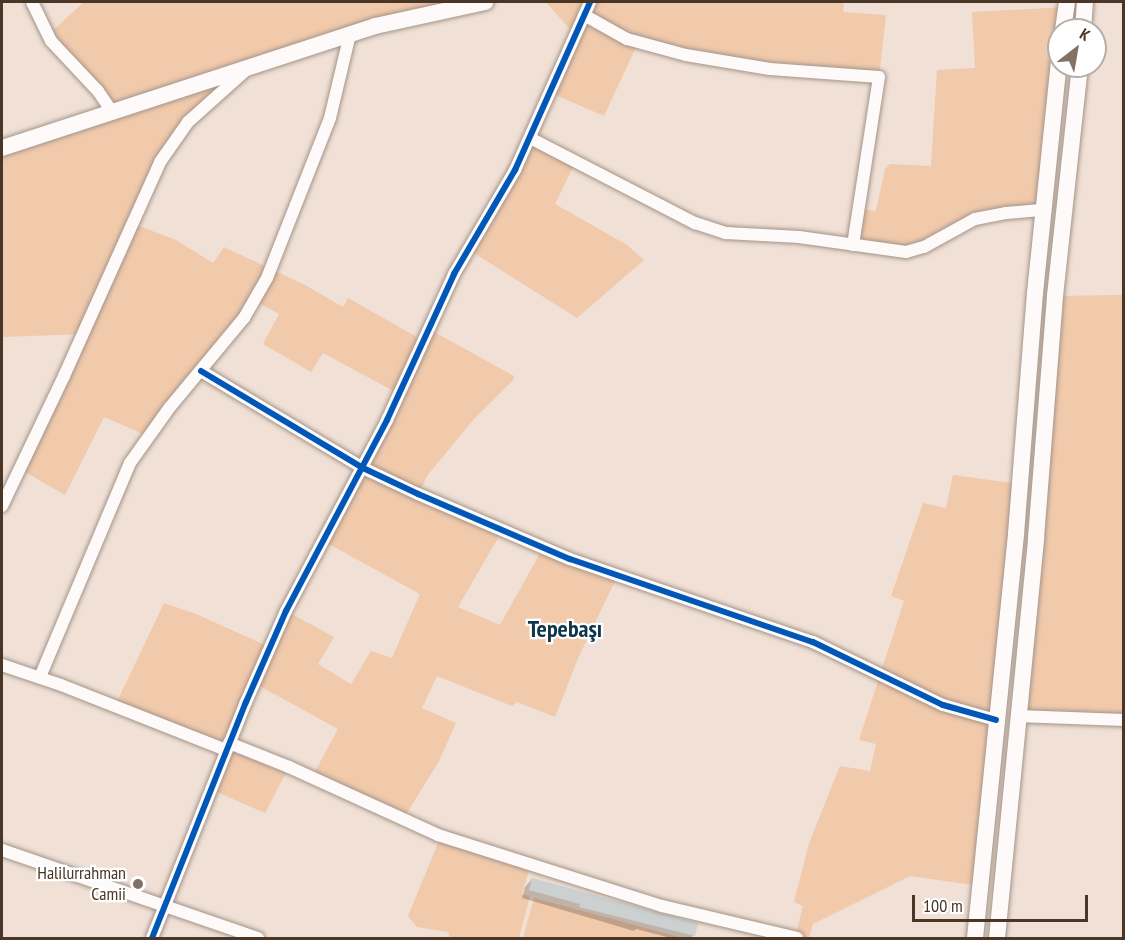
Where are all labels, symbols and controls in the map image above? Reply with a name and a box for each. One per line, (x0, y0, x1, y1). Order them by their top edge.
north arrow (1047, 18, 1107, 78)
text: K (1077, 24, 1094, 45)
district label: Tepebaşı (528, 615, 602, 643)
place label: Halilurrahman Camii (37, 863, 126, 906)
marker: Halilurrahman Camii (131, 877, 145, 891)
scale bar (915, 883, 1090, 921)
text: 100 m (923, 894, 963, 917)

